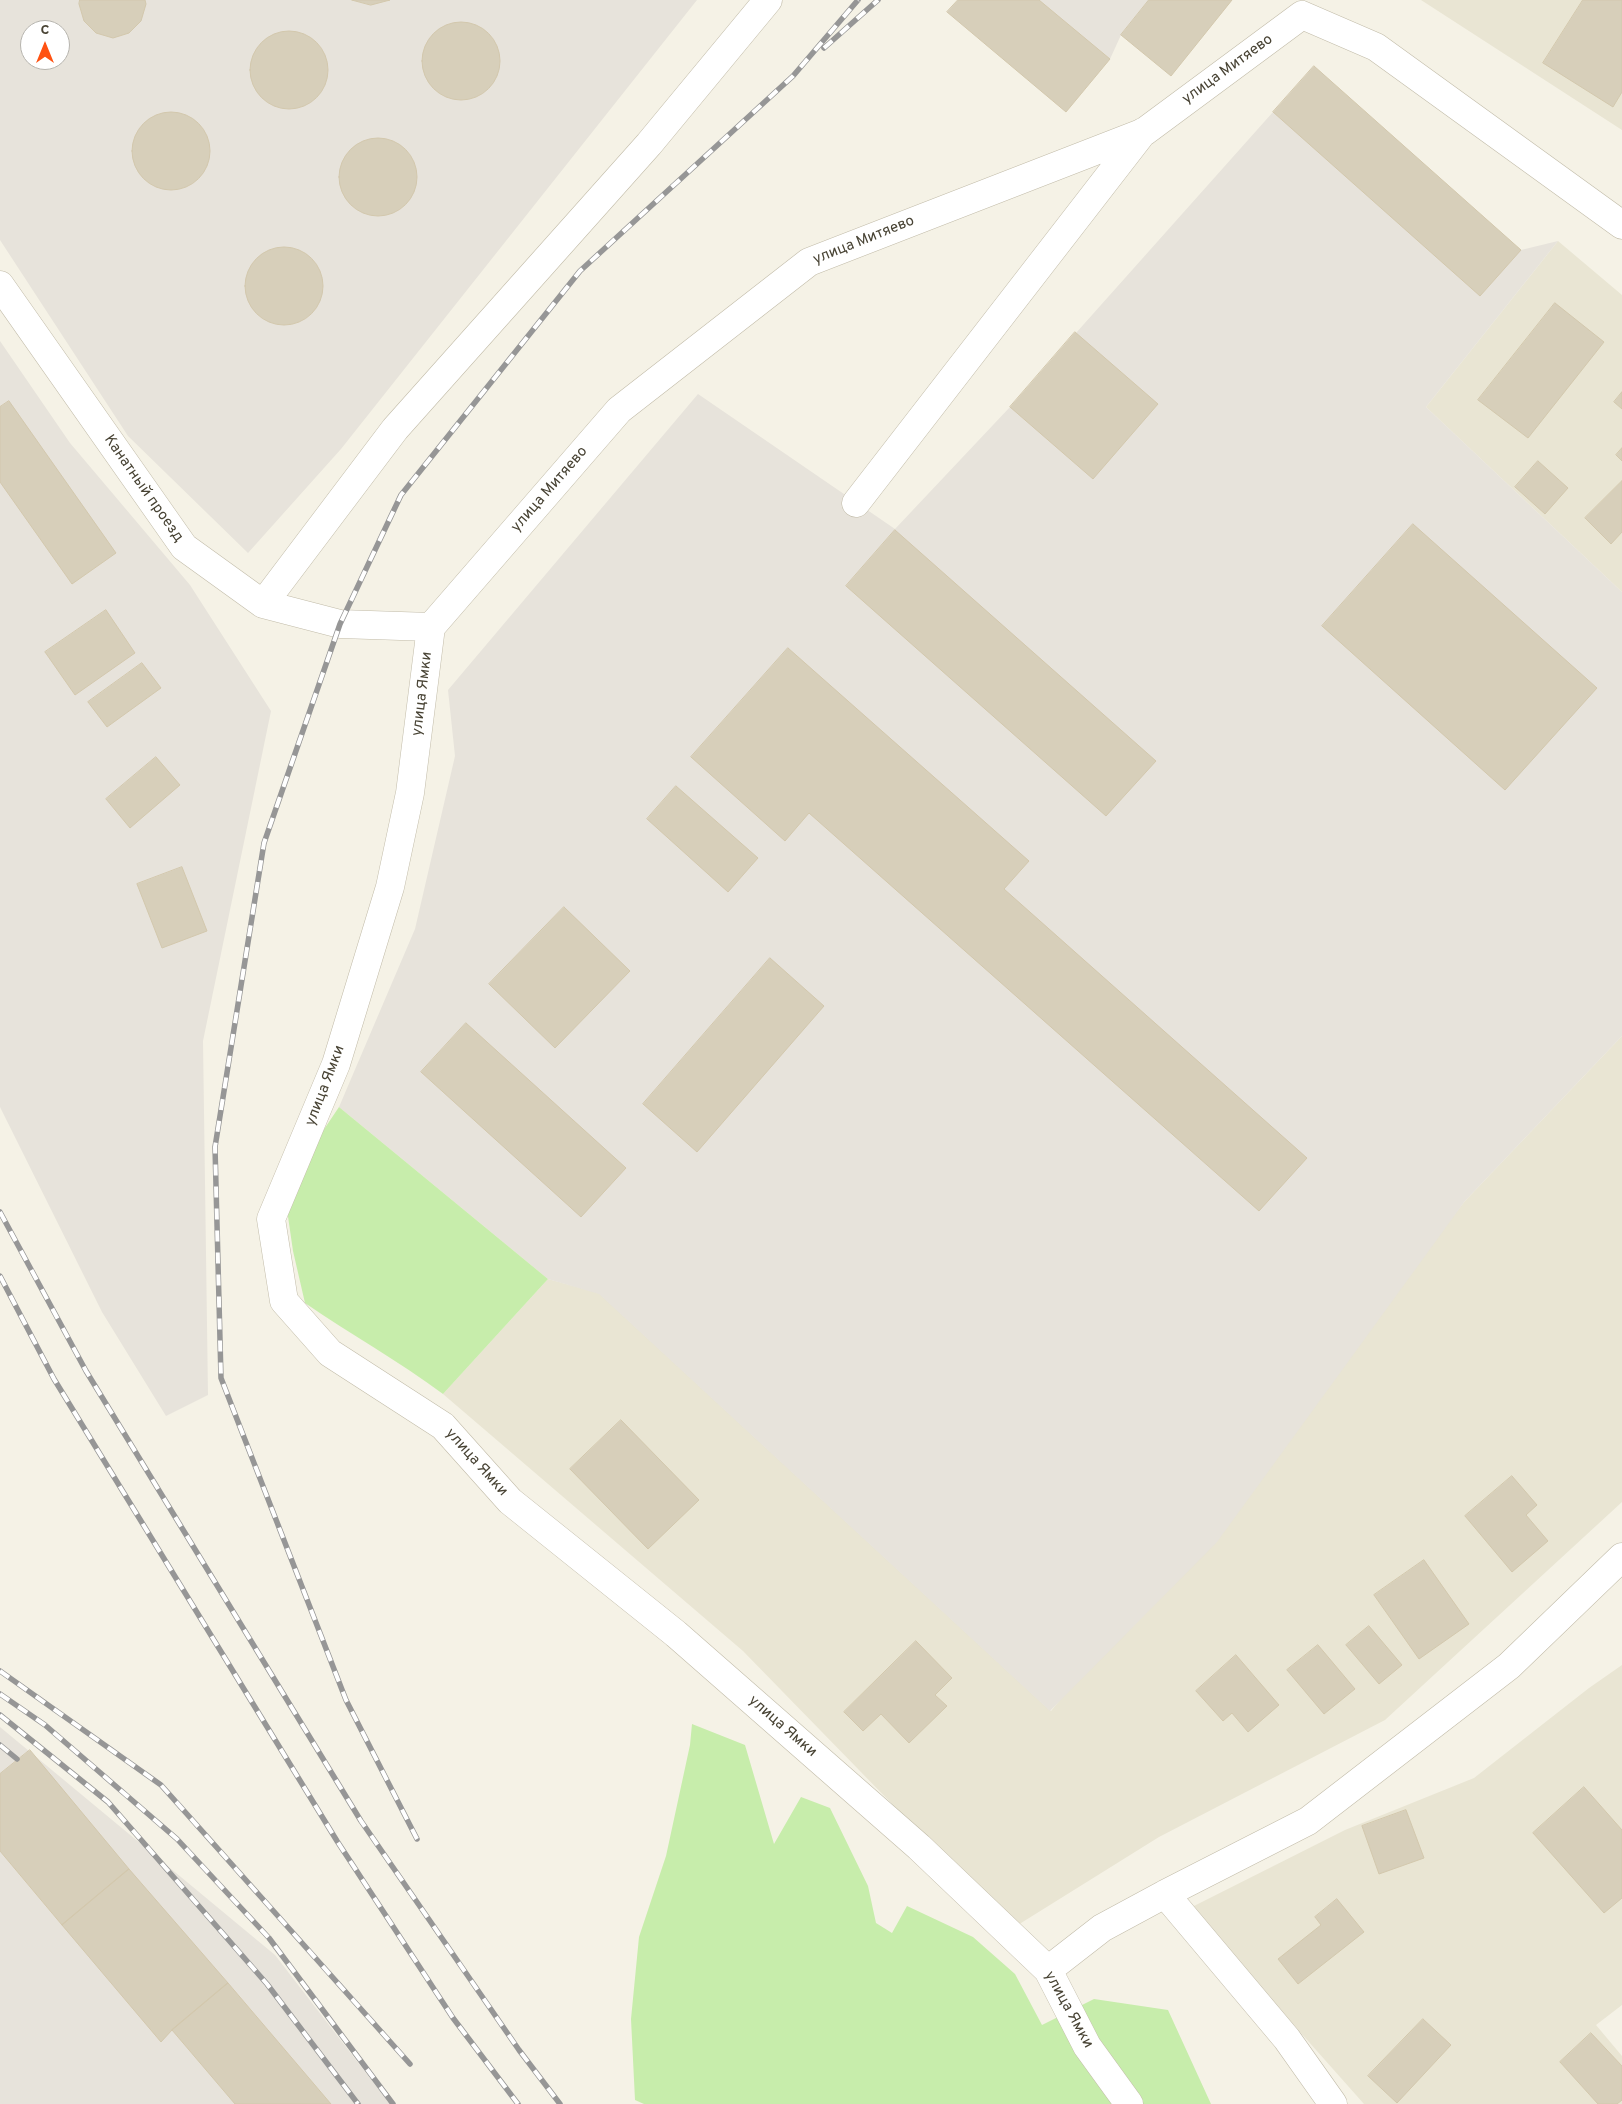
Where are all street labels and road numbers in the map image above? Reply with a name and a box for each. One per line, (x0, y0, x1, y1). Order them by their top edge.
street label: улица Митяево (1179, 31, 1277, 109)
street label: улица Митяево (811, 212, 917, 270)
street label: Канатный проезд (99, 432, 187, 546)
street label: улица Митяево (508, 443, 592, 537)
street label: улица Ямки (409, 651, 437, 737)
street label: улица Ямки (302, 1043, 350, 1129)
street label: улица Ямки (441, 1425, 511, 1501)
street label: улица Ямки (744, 1692, 820, 1762)
street label: улица Ямки (1039, 1968, 1097, 2052)

